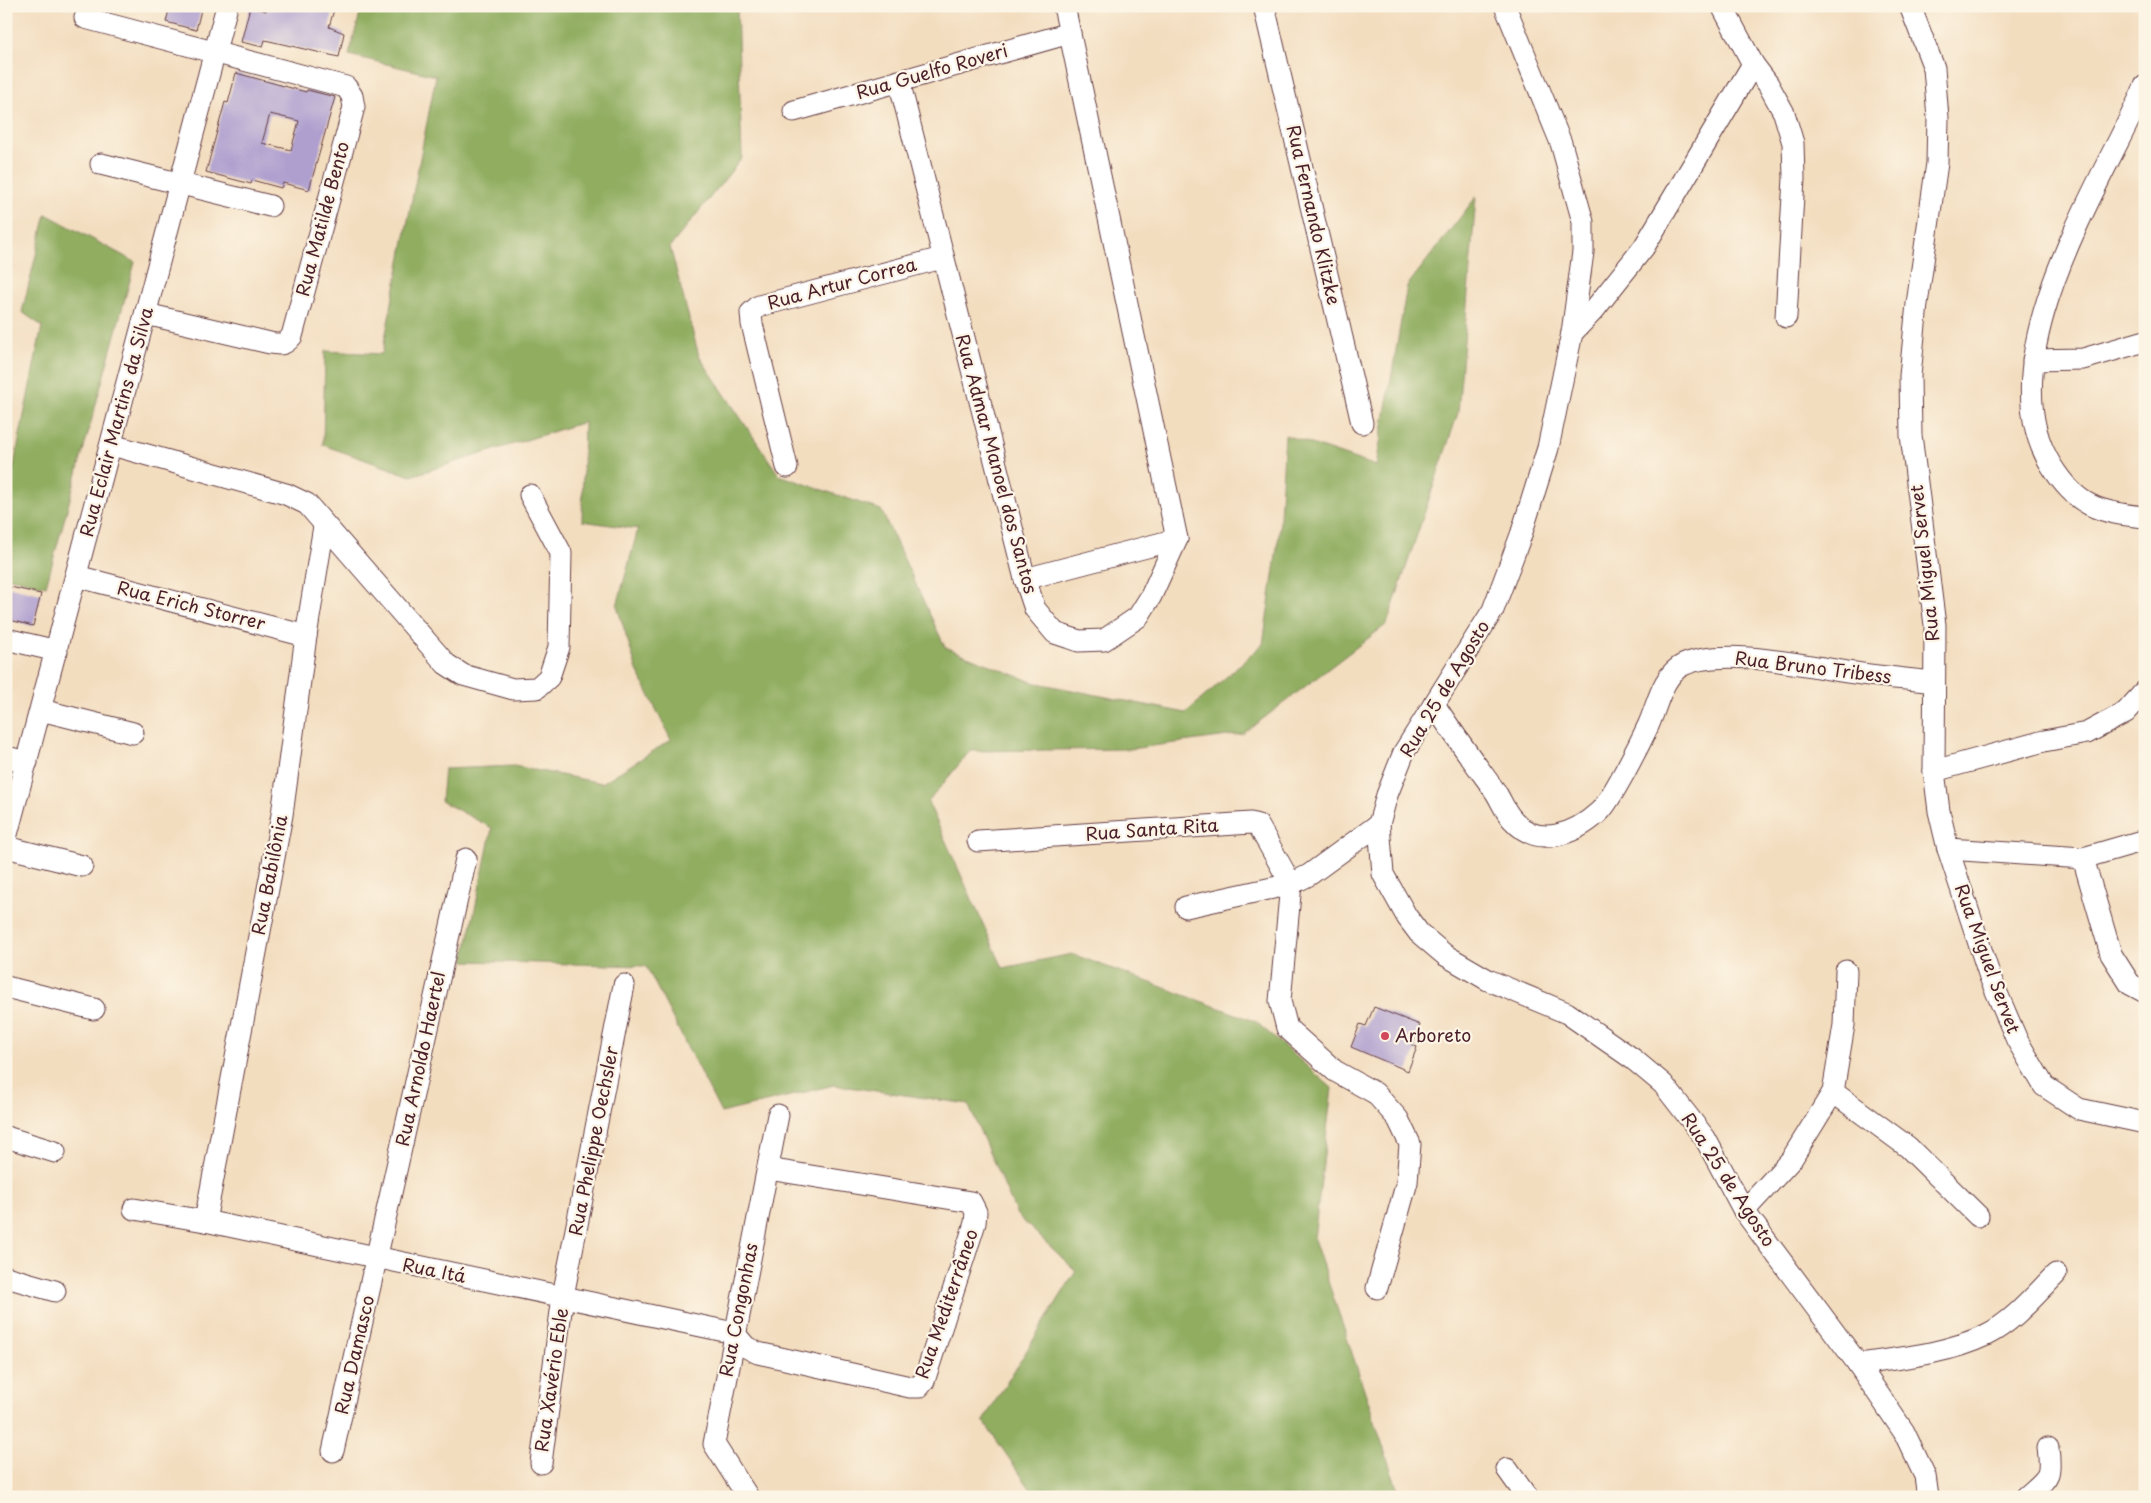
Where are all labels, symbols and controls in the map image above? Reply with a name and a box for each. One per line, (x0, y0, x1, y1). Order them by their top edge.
street label: Rua Guelfo Roveri (853, 36, 1011, 105)
street label: Rua Fernando Klitzke (1281, 122, 1348, 307)
street label: Rua Matilde Bento (288, 138, 355, 299)
street label: Rua Artur Correa (764, 249, 920, 315)
street label: Rua Eclair Martins da Silva (72, 304, 159, 539)
street label: Rua Admar Manoel dos Santos (950, 331, 1045, 596)
street label: Rua Miguel Servet (1902, 483, 1945, 643)
street label: Rua Erich Storrer (115, 573, 269, 636)
street label: Rua 25 de Agosto (1392, 615, 1495, 762)
street label: Rua Bruno Tribess (1733, 644, 1893, 690)
street label: Rua Santa Rita (1084, 810, 1220, 847)
street label: Rua Babilônia (244, 812, 293, 937)
street label: Rua Miguel Servet (1949, 880, 2028, 1037)
street label: Rua Arnoldo Haertel (388, 969, 451, 1149)
place label: Arboreto (1395, 1021, 1471, 1048)
marker: Arboreto (1379, 1030, 1391, 1042)
street label: Rua Phelippe Oechsler (561, 1043, 624, 1238)
street label: Rua 25 de Agosto (1676, 1107, 1783, 1252)
street label: Rua Mediterrâneo (907, 1225, 984, 1382)
street label: Rua Congonhas (711, 1240, 764, 1379)
street label: Rua Itá (400, 1250, 469, 1289)
street label: Rua Damasco (327, 1292, 380, 1417)
street label: Rua Xavério Eble (527, 1306, 574, 1454)

